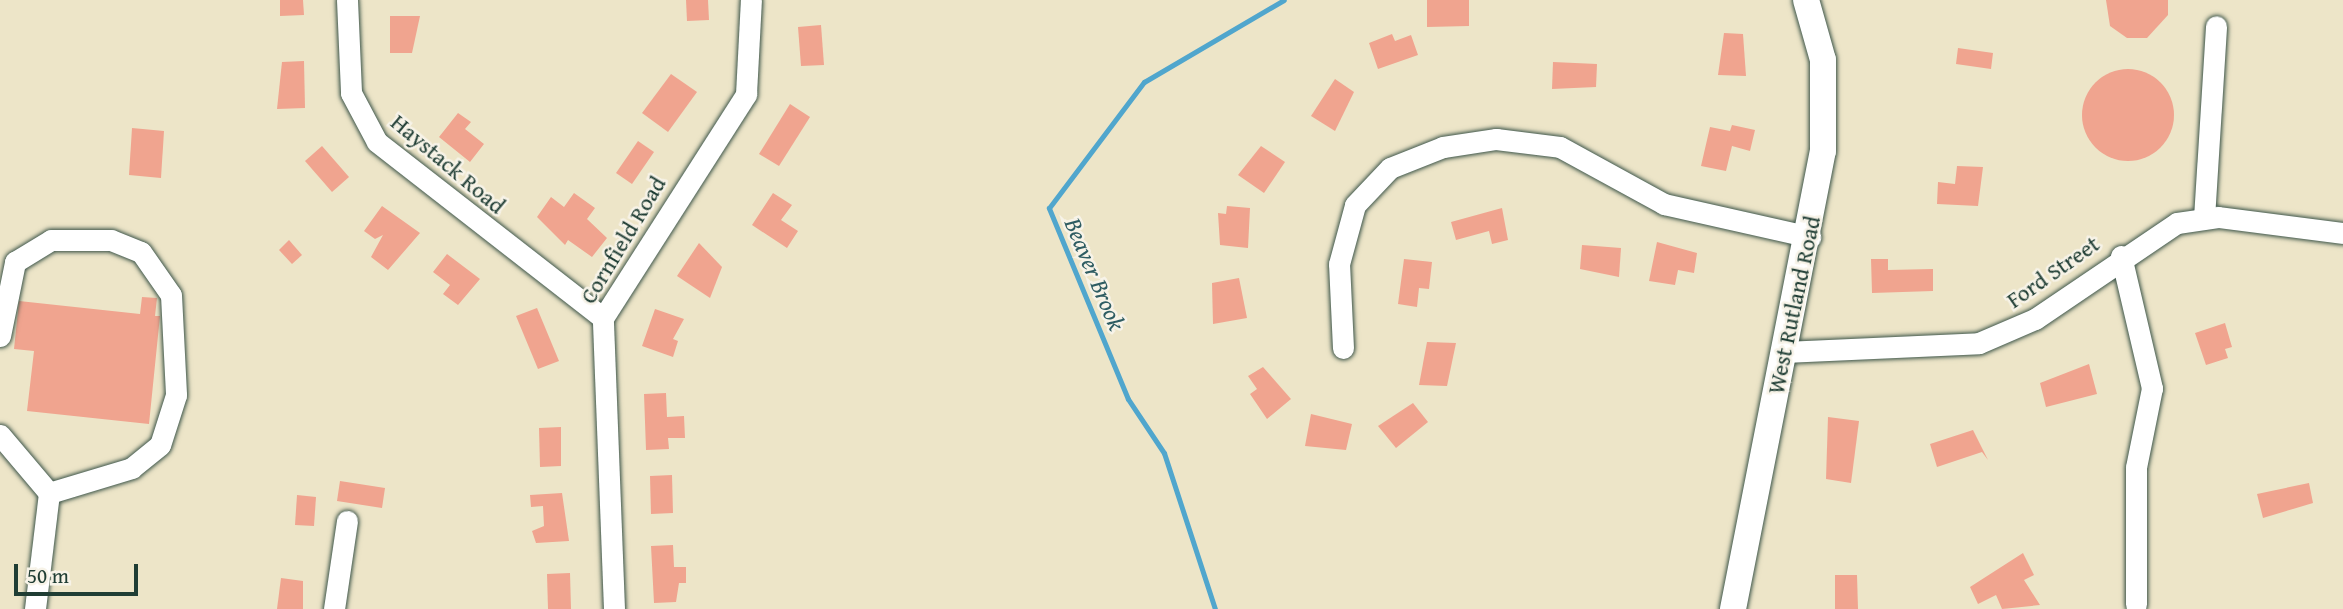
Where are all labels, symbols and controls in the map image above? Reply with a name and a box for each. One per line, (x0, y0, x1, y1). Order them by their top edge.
street label: Haystack Road (385, 108, 511, 220)
street label: Cornfield Road (574, 172, 672, 308)
street label: West Rutland Road (1762, 213, 1826, 397)
water label: Beaver Brook (1058, 214, 1132, 334)
street label: Ford Street (2001, 230, 2105, 314)
scale bar (18, 550, 142, 594)
text: 50 m (27, 560, 69, 591)

